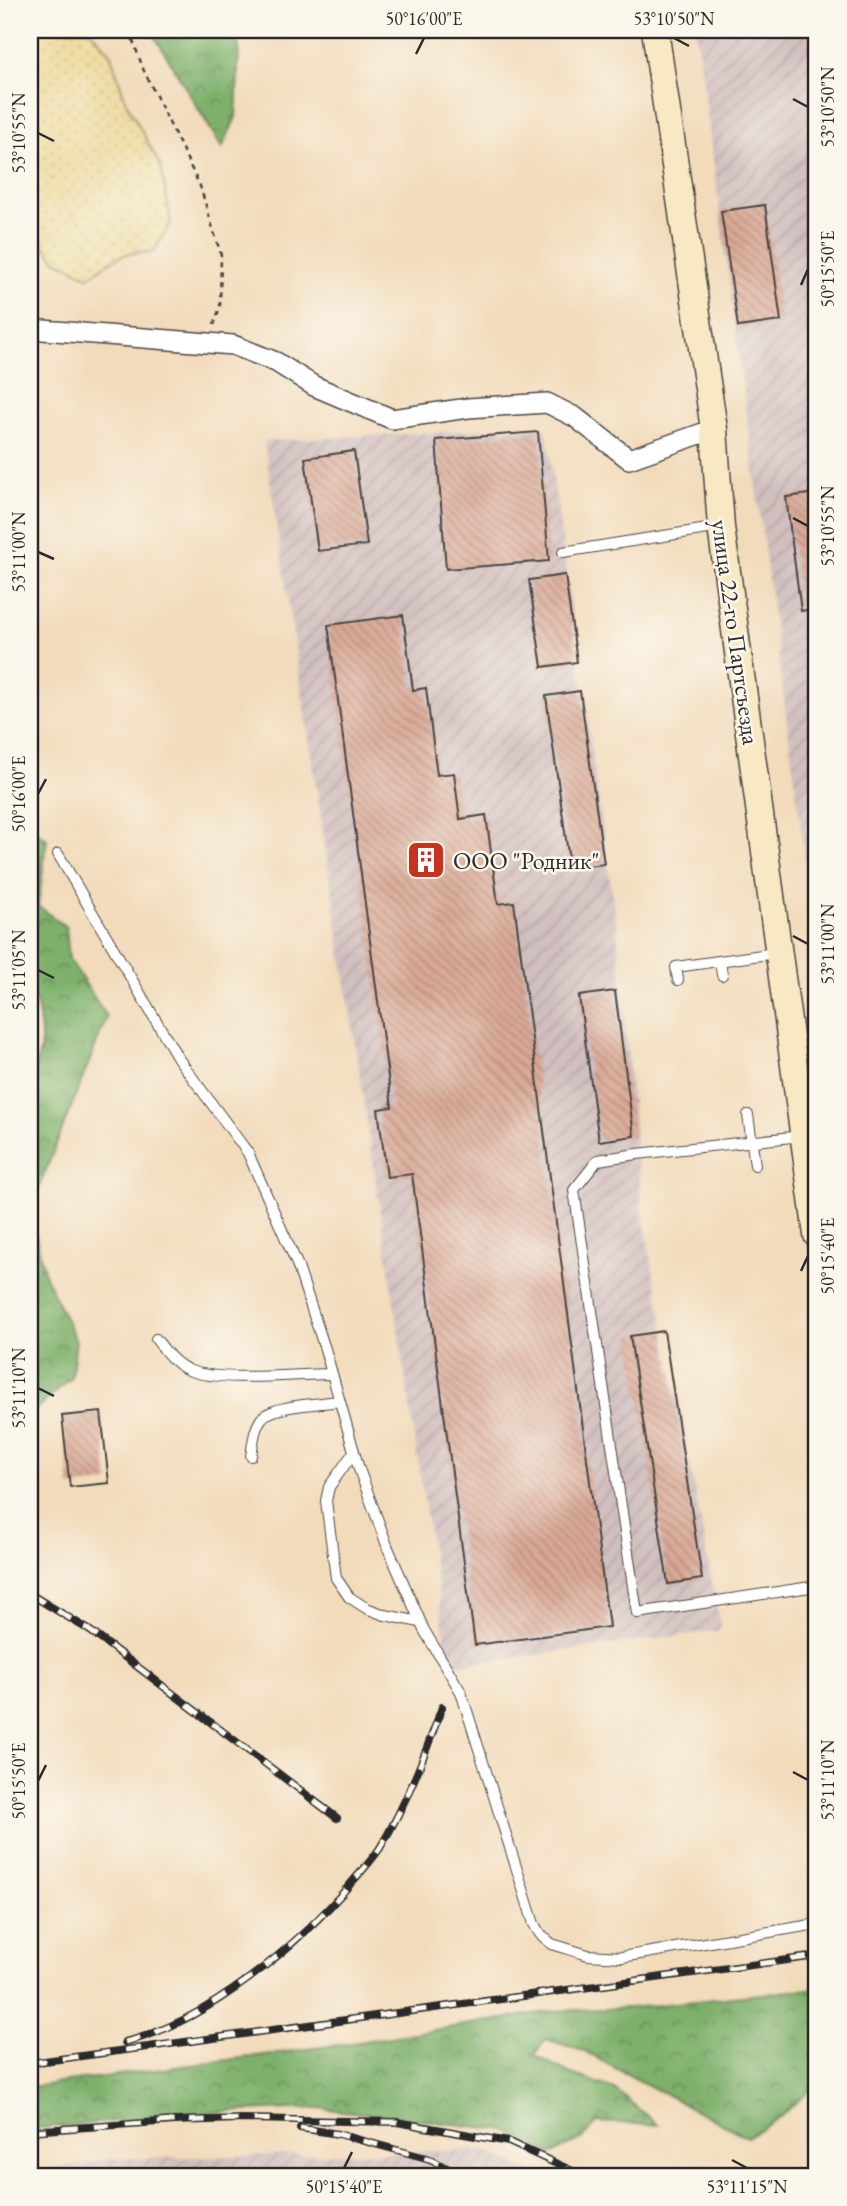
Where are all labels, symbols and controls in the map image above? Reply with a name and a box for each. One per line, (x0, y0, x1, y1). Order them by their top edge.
text: 50°16'00"E (386, 7, 462, 30)
text: 53°10'50"N (634, 7, 715, 30)
text: 53°10'50"N (816, 66, 839, 147)
text: 53°10'55"N (7, 92, 30, 173)
text: 50°15'50"E (816, 231, 839, 307)
text: 53°10'55"N (816, 485, 839, 566)
text: 53°11'00"N (7, 511, 30, 592)
street label: улица 22-го Партсъезда (705, 517, 767, 747)
text: 50°16'00"E (7, 756, 30, 832)
building icon: ООО "Родник" (405, 839, 447, 881)
place label: ООО "Родник" (453, 845, 599, 876)
text: 53°11'00"N (816, 903, 839, 984)
text: 53°11'05"N (7, 929, 30, 1010)
text: 50°15'40"E (816, 1218, 839, 1294)
text: 53°11'10"N (7, 1347, 30, 1428)
text: 53°11'10"N (816, 1739, 839, 1820)
text: 50°15'50"E (7, 1743, 30, 1819)
text: 50°15'40"E (306, 2175, 382, 2198)
text: 53°11'15"N (707, 2175, 788, 2198)

